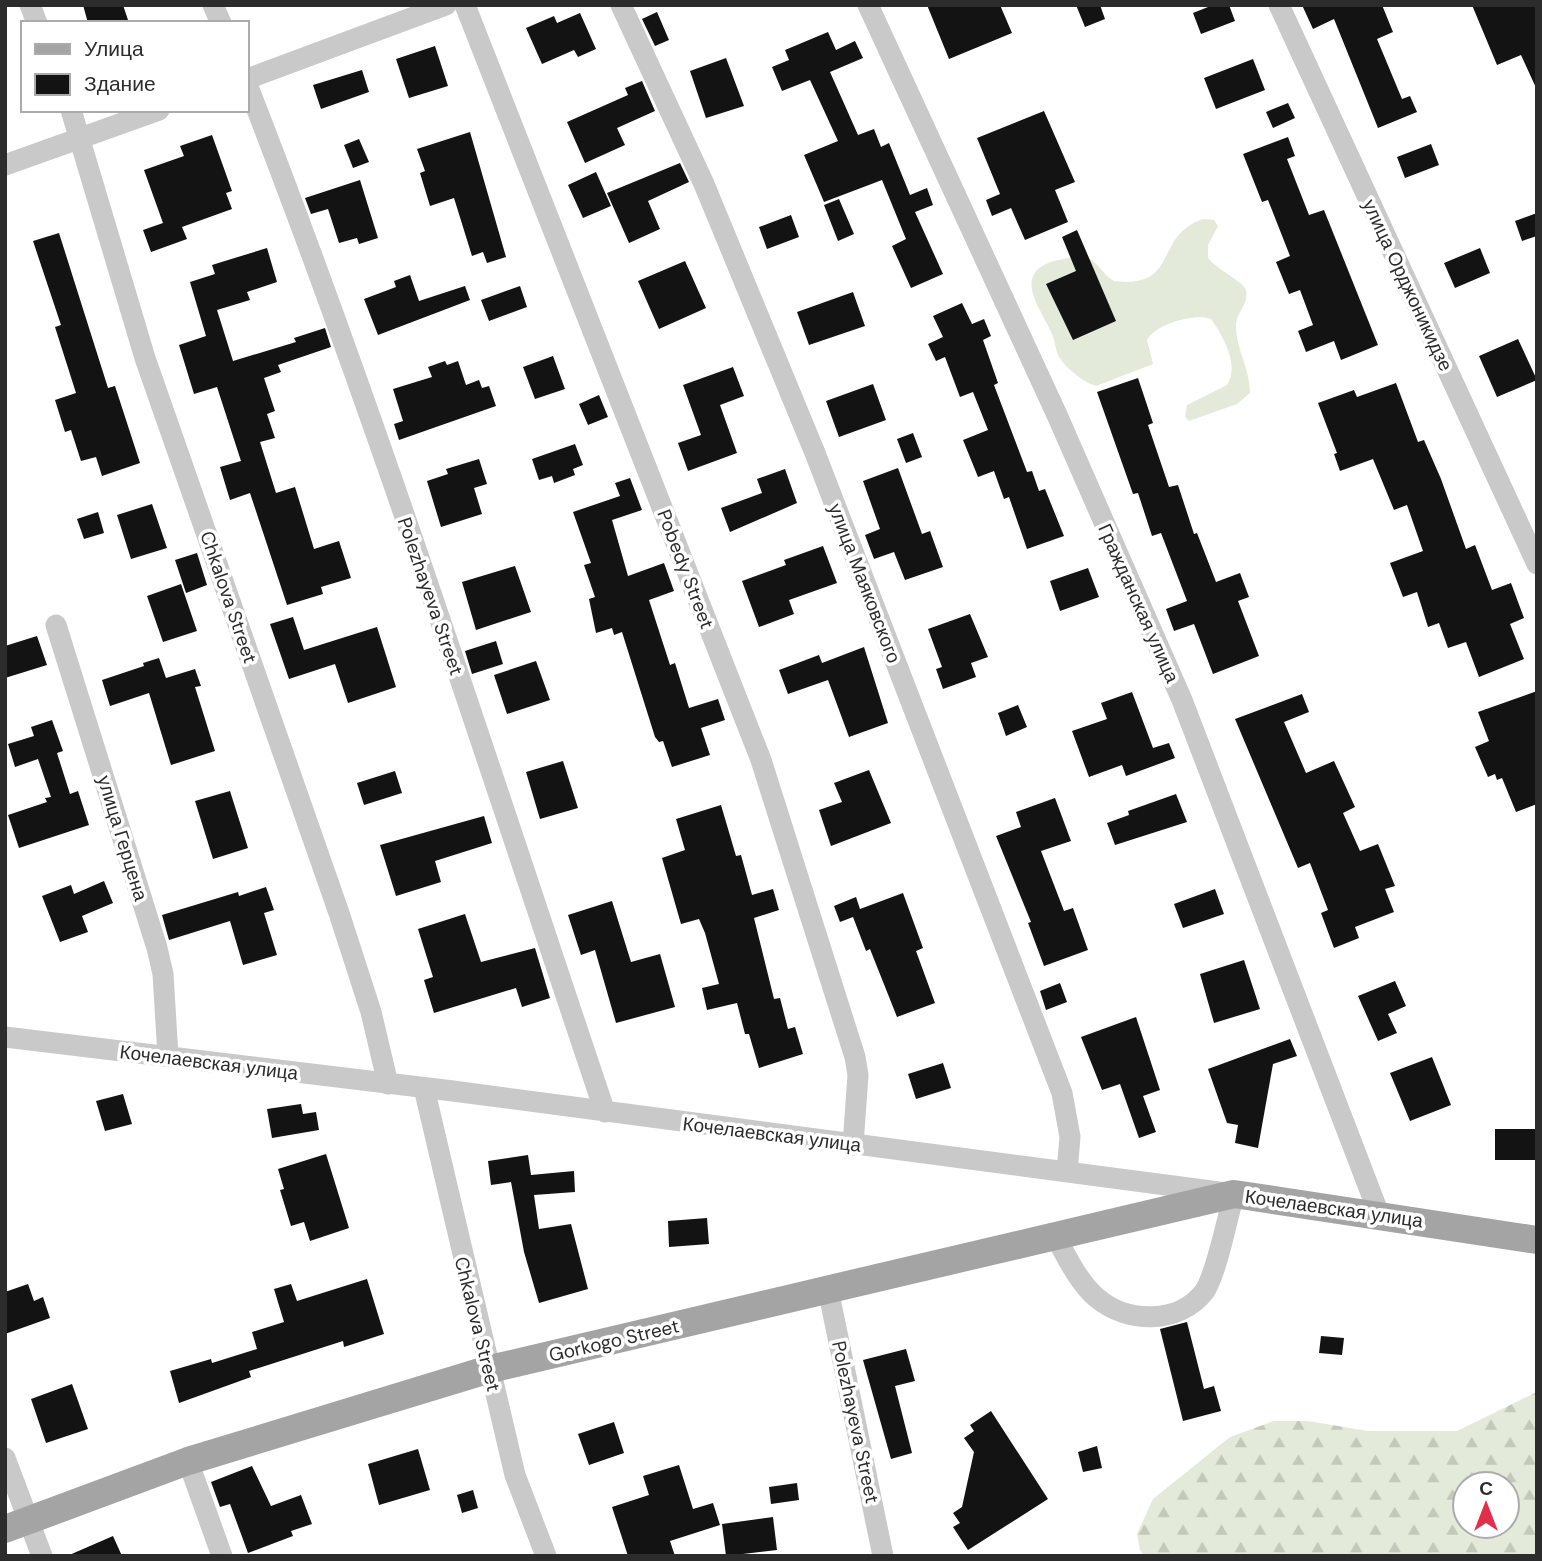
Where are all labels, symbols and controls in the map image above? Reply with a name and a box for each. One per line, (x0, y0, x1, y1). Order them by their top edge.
legend (21, 21, 248, 112)
text: Улица (84, 35, 144, 63)
text: Здание (84, 70, 156, 98)
street label: улица Орджоникидзе (1357, 195, 1458, 375)
street label: улица Маяковского (823, 500, 906, 666)
street label: Pobedy Street (651, 506, 720, 632)
street label: Polezhayeva Street (392, 514, 469, 678)
street label: Гражданская улица (1092, 520, 1185, 687)
street label: Chkalova Street (194, 528, 263, 667)
street label: улица Герцена (92, 772, 154, 904)
street label: Кочелаевская улица (118, 1039, 300, 1086)
street label: Кочелаевская улица (681, 1111, 863, 1158)
street label: Кочелаевская улица (1243, 1184, 1425, 1233)
street label: Chkalova Street (449, 1254, 506, 1394)
street label: Gorkogo Street (547, 1313, 682, 1368)
street label: Polezhayeva Street (826, 1339, 885, 1506)
north arrow (1451, 1470, 1521, 1540)
text: С (1479, 1476, 1493, 1501)

